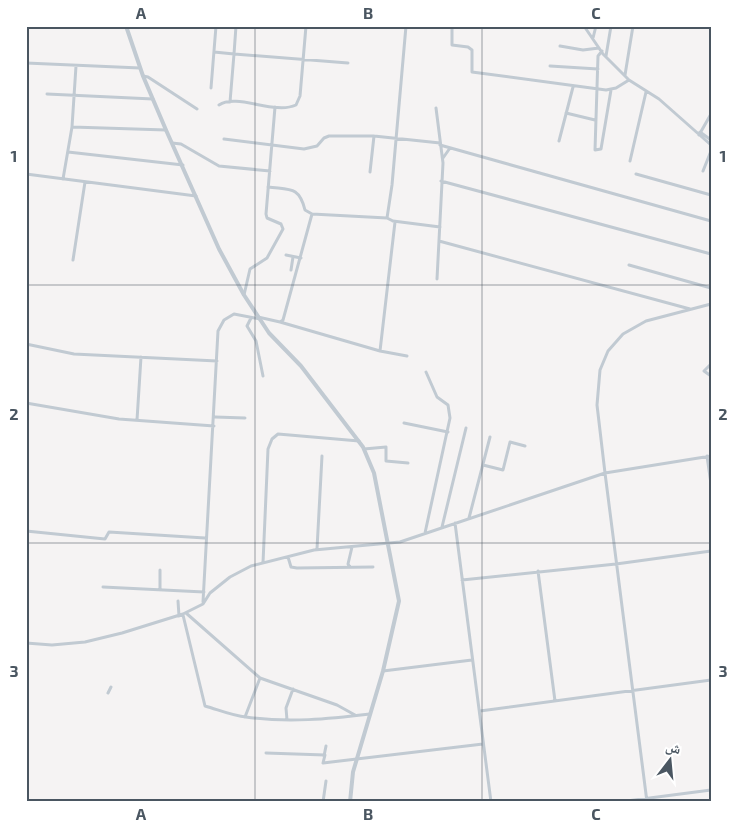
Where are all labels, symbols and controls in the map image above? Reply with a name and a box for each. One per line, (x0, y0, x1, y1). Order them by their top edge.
text: A (136, 3, 147, 22)
text: B (363, 3, 373, 22)
text: C (591, 3, 601, 22)
text: 1 (11, 146, 17, 165)
text: 1 (720, 146, 726, 165)
text: 2 (9, 404, 19, 423)
text: 2 (718, 404, 728, 423)
text: 3 (9, 661, 19, 680)
text: 3 (718, 661, 728, 680)
north arrow (644, 736, 694, 786)
text: ش (664, 737, 683, 758)
text: A (136, 804, 147, 823)
text: B (363, 804, 373, 823)
text: C (591, 804, 601, 823)

